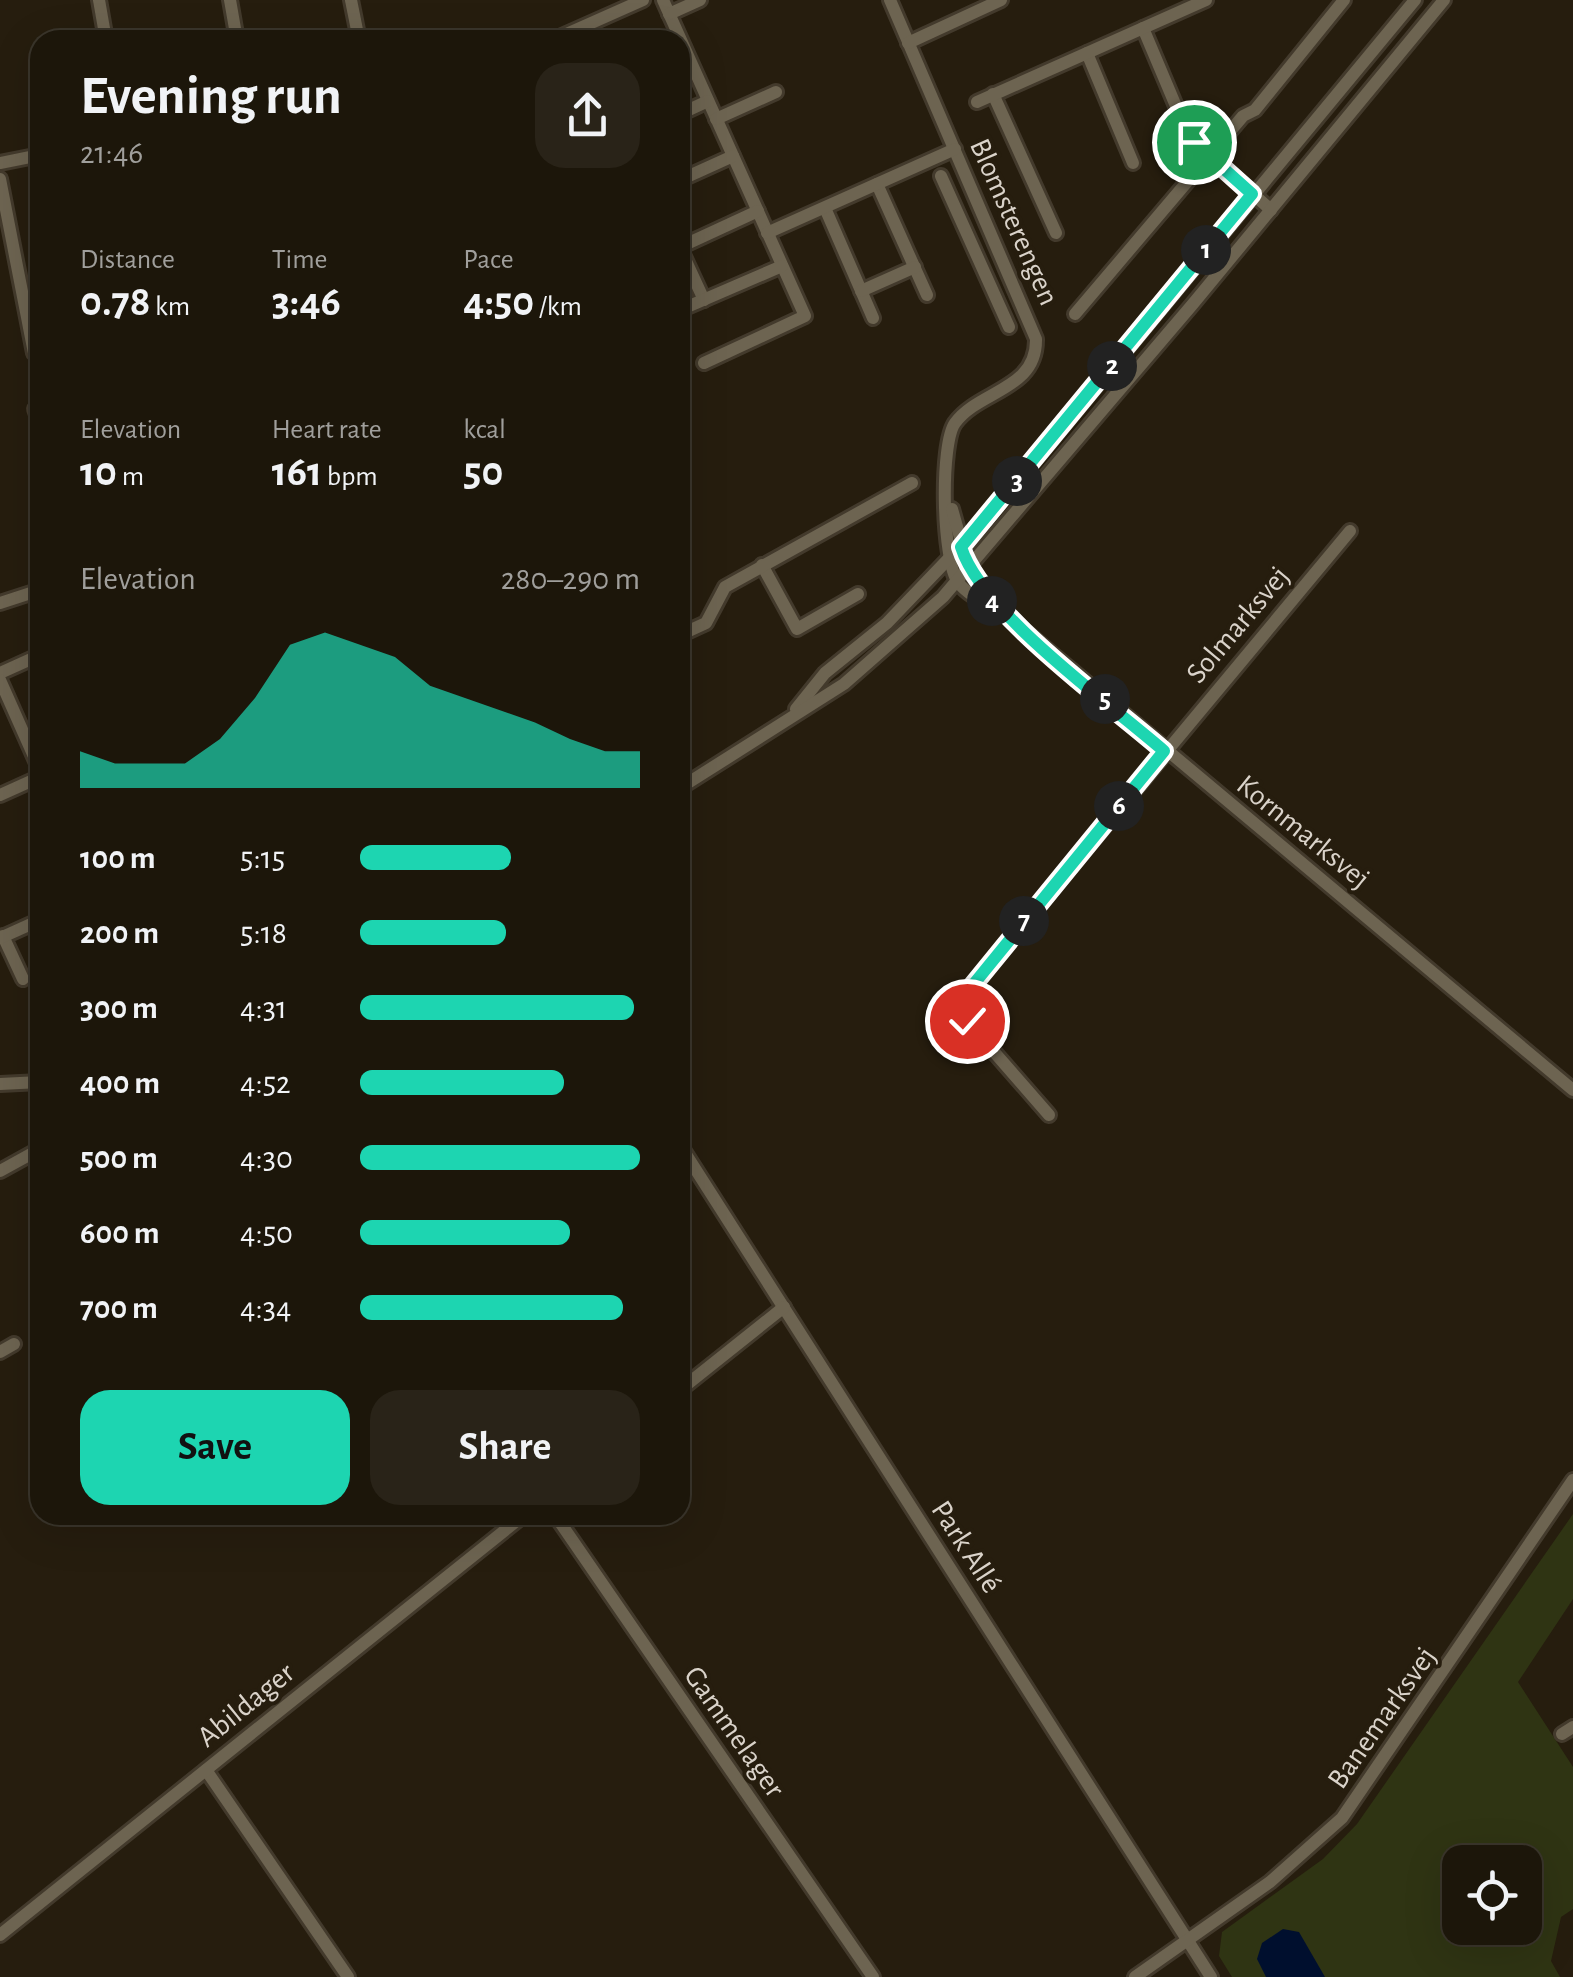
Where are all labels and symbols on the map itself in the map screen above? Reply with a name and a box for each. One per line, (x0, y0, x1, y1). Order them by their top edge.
pin (1152, 100, 1237, 185)
street label: Blomsterengen (964, 134, 1064, 310)
pin: 1 (1181, 225, 1231, 275)
pin: 2 (1087, 341, 1137, 391)
pin: 3 (992, 456, 1042, 506)
street label: Solmarksvej (1181, 561, 1295, 689)
pin: 4 (967, 576, 1017, 626)
pin: 5 (1080, 674, 1130, 724)
street label: Kornmarksvej (1231, 770, 1375, 894)
pin: 6 (1094, 781, 1144, 831)
pin: 7 (999, 896, 1049, 946)
pin (925, 979, 1010, 1064)
street label: Park Allé (925, 1496, 1007, 1598)
street label: Banemarksvej (1322, 1642, 1442, 1794)
street label: Abildager (192, 1657, 300, 1753)
street label: Gammelager (678, 1661, 790, 1803)

